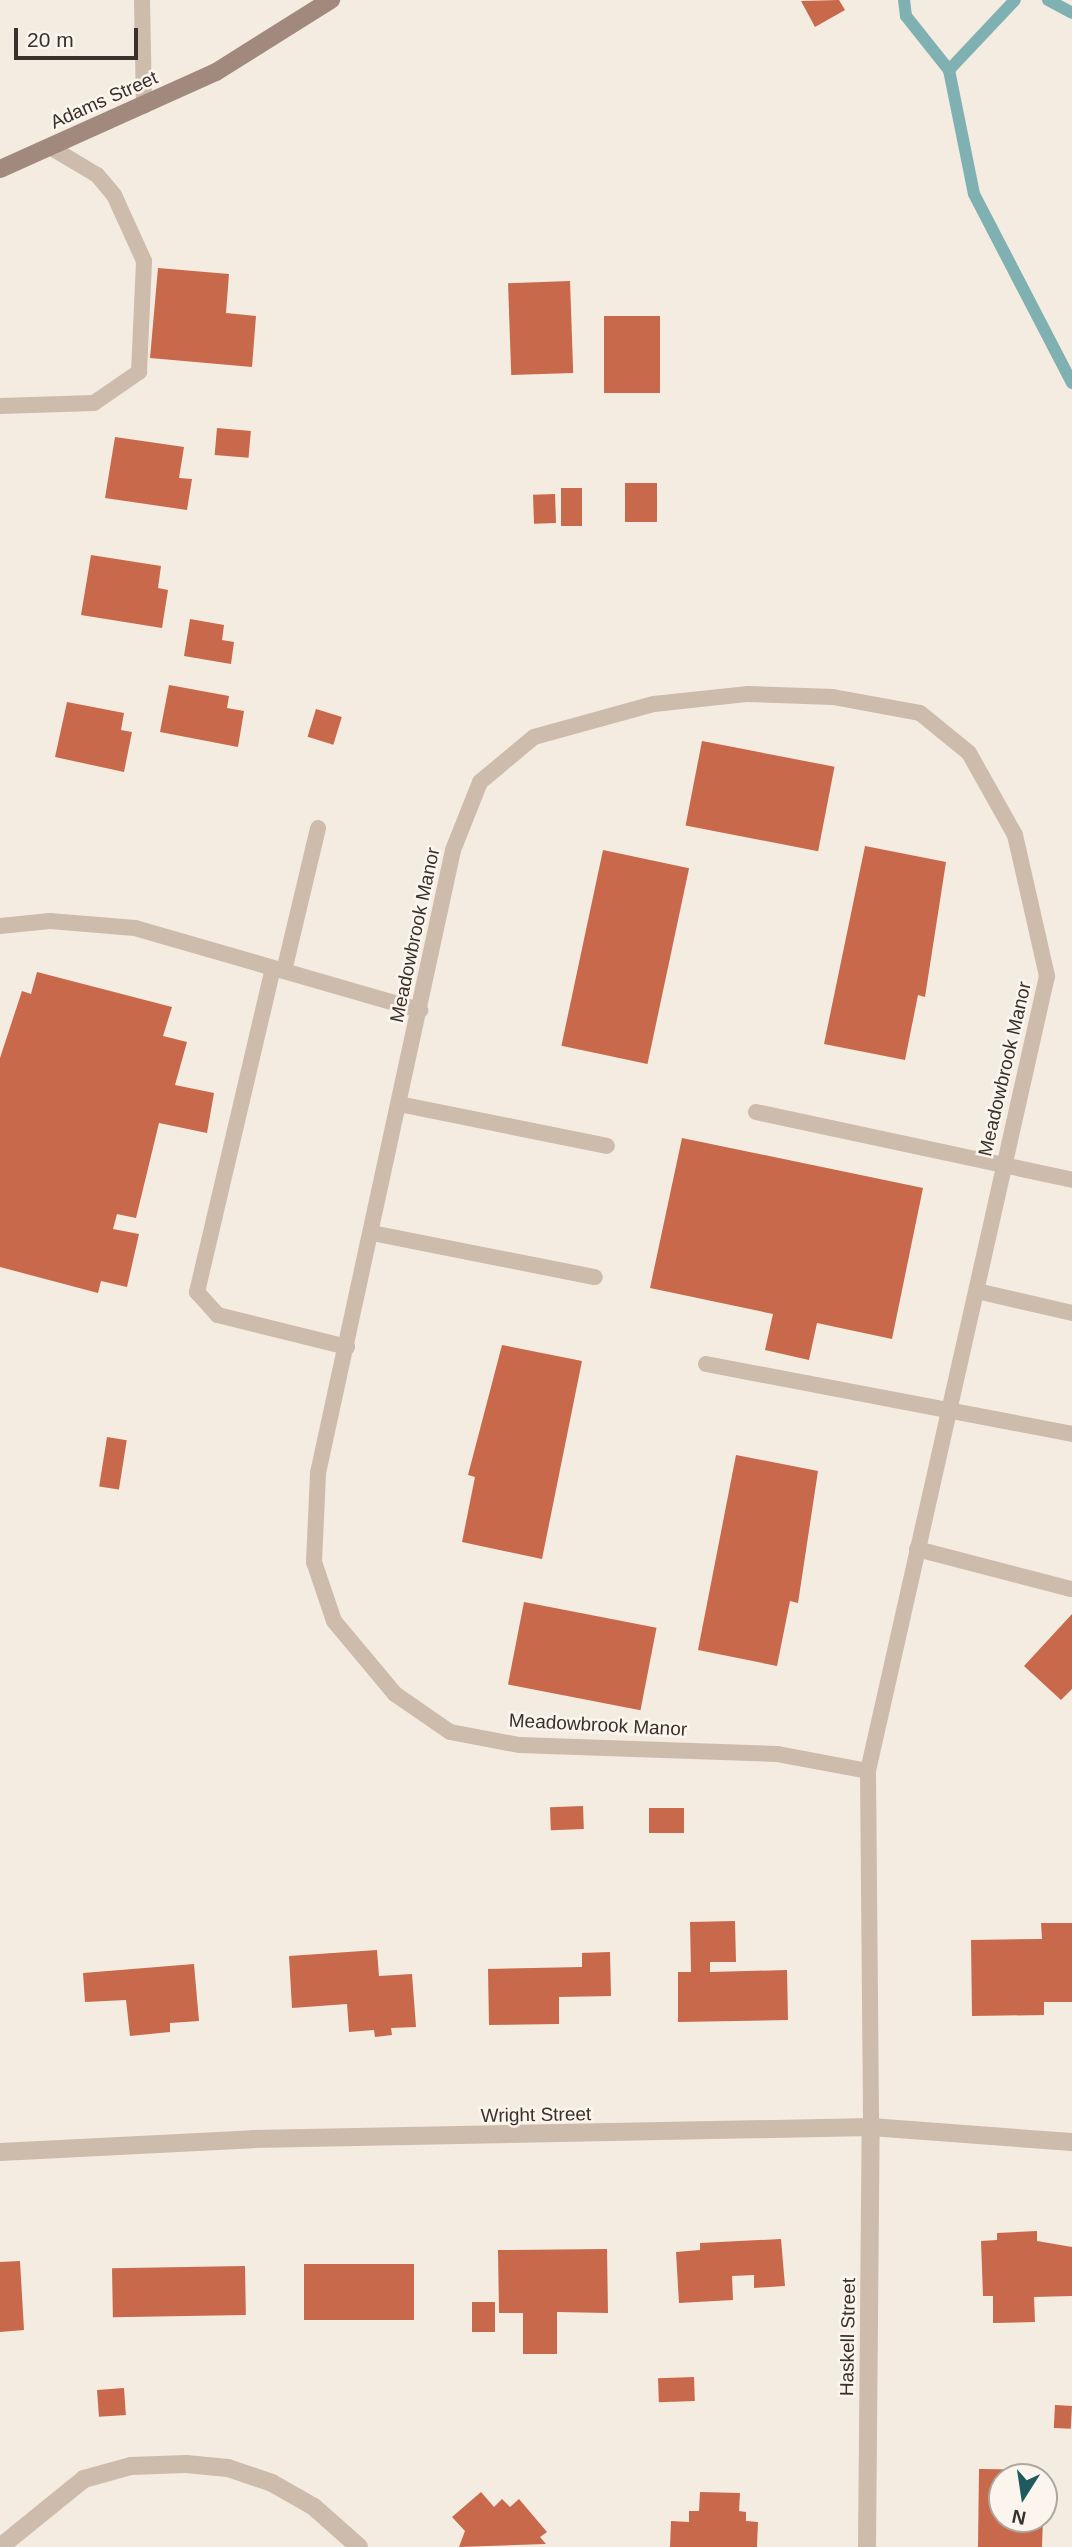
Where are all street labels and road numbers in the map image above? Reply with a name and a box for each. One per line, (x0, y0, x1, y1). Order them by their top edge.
street label: Adams Street (47, 66, 161, 134)
street label: Meadowbrook Manor (385, 845, 445, 1025)
street label: Meadowbrook Manor (974, 979, 1036, 1159)
street label: Meadowbrook Manor (508, 1709, 688, 1741)
street label: Wright Street (481, 2103, 591, 2127)
street label: Haskell Street (836, 2278, 860, 2396)

